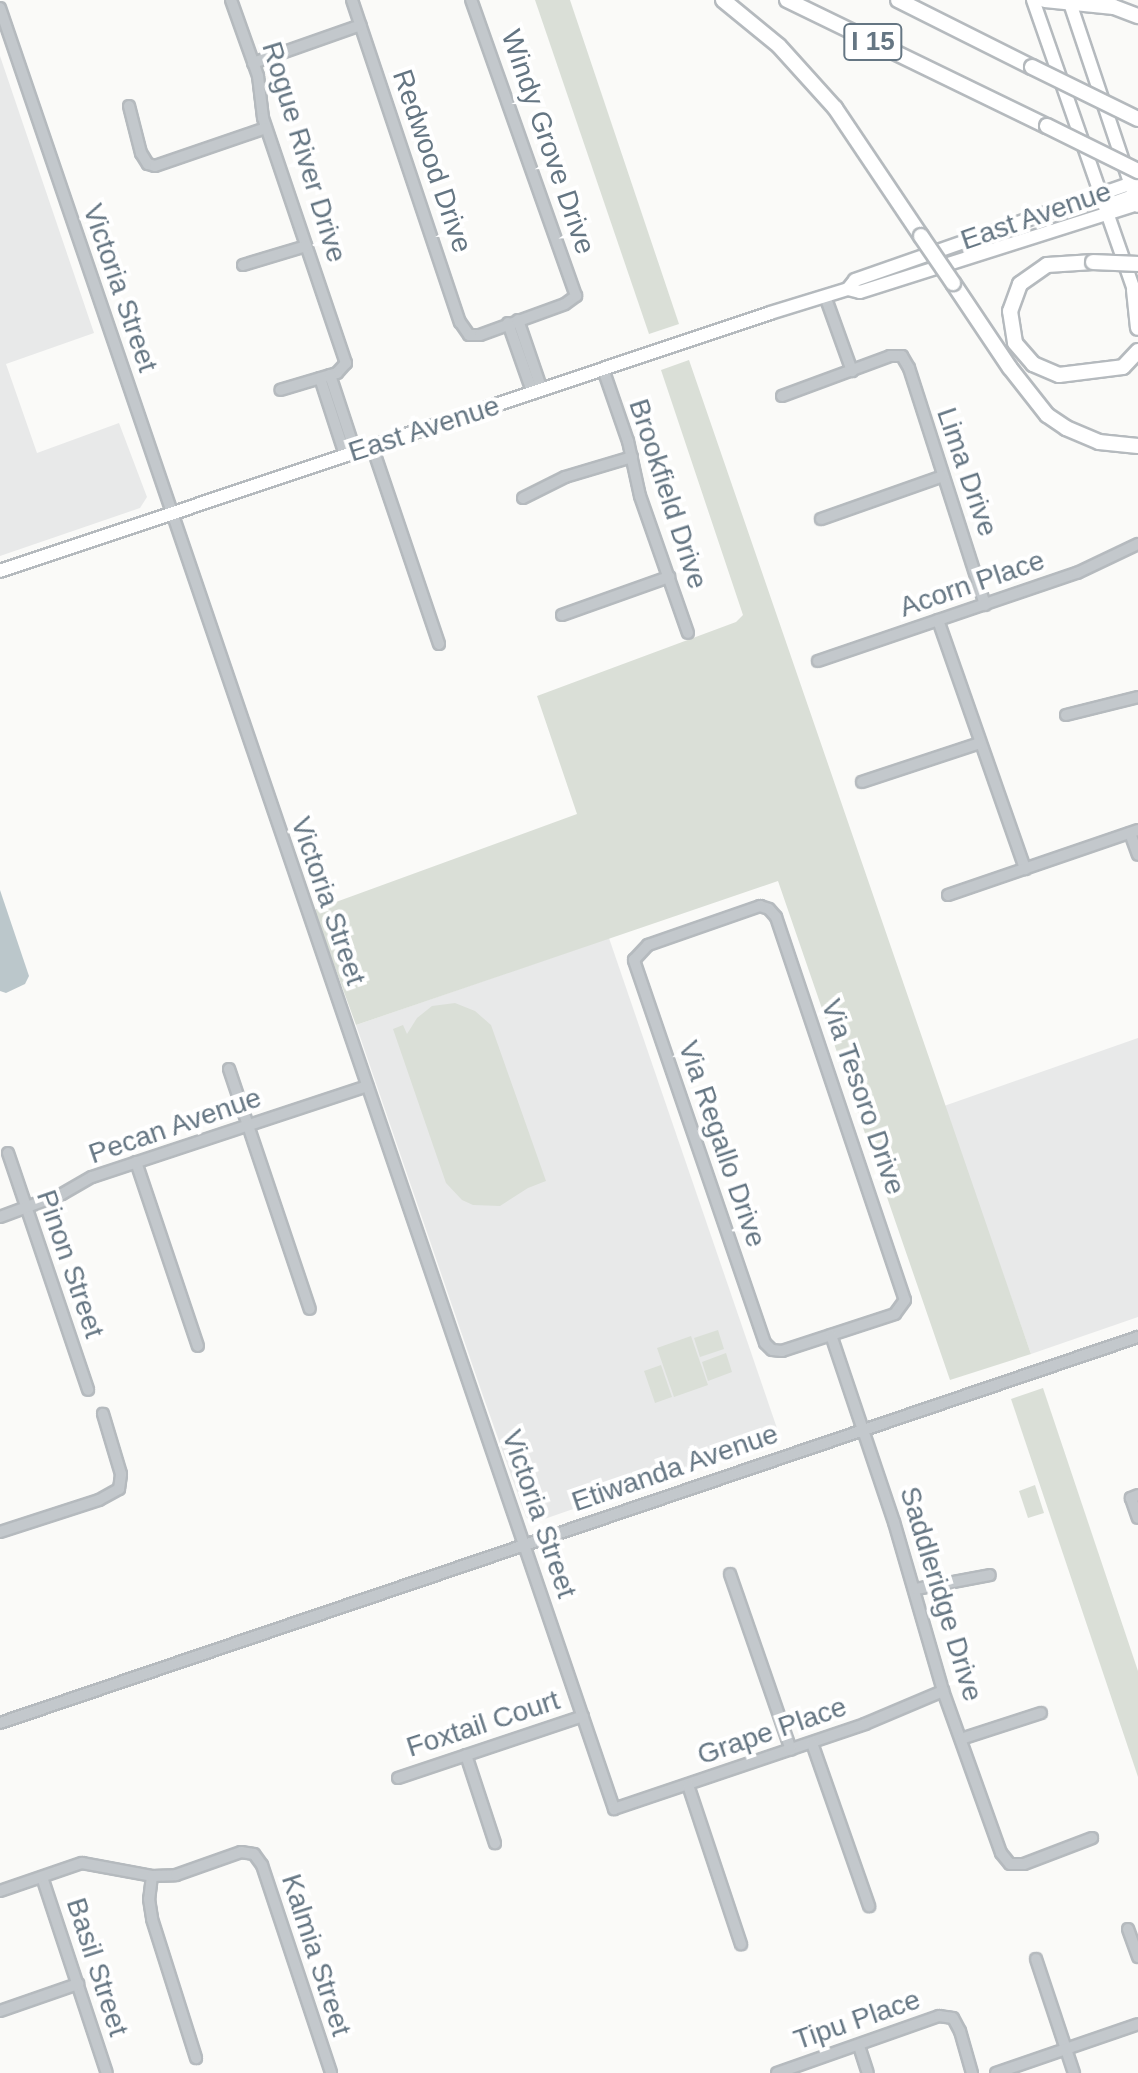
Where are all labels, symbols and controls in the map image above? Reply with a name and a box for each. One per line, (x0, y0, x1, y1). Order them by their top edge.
road number: I 15 (843, 20, 903, 64)
street label: Windy Grove Drive (494, 25, 602, 259)
street label: Rogue River Drive (254, 38, 354, 266)
street label: Redwood Drive (385, 65, 479, 257)
street label: East Avenue (956, 174, 1116, 258)
street label: Victoria Street (76, 200, 164, 376)
street label: East Avenue (344, 389, 504, 469)
street label: Brookfield Drive (621, 395, 715, 593)
street label: Lima Drive (929, 403, 1005, 541)
street label: Acorn Place (895, 544, 1049, 624)
street label: Victoria Street (284, 813, 372, 989)
street label: Via Tesoro Drive (814, 995, 912, 1199)
street label: Via Regallo Drive (671, 1037, 773, 1251)
street label: Pecan Avenue (84, 1081, 266, 1171)
street label: Pinon Street (29, 1186, 111, 1342)
street label: Etiwanda Avenue (567, 1417, 783, 1519)
street label: Victoria Street (495, 1426, 583, 1602)
street label: Saddleridge Drive (892, 1483, 990, 1705)
street label: Foxtail Court (402, 1683, 564, 1765)
street label: Grape Place (693, 1690, 851, 1772)
street label: Kalmia Street (274, 1870, 358, 2040)
street label: Basil Street (59, 1894, 135, 2040)
street label: Tipu Place (789, 1983, 925, 2057)

